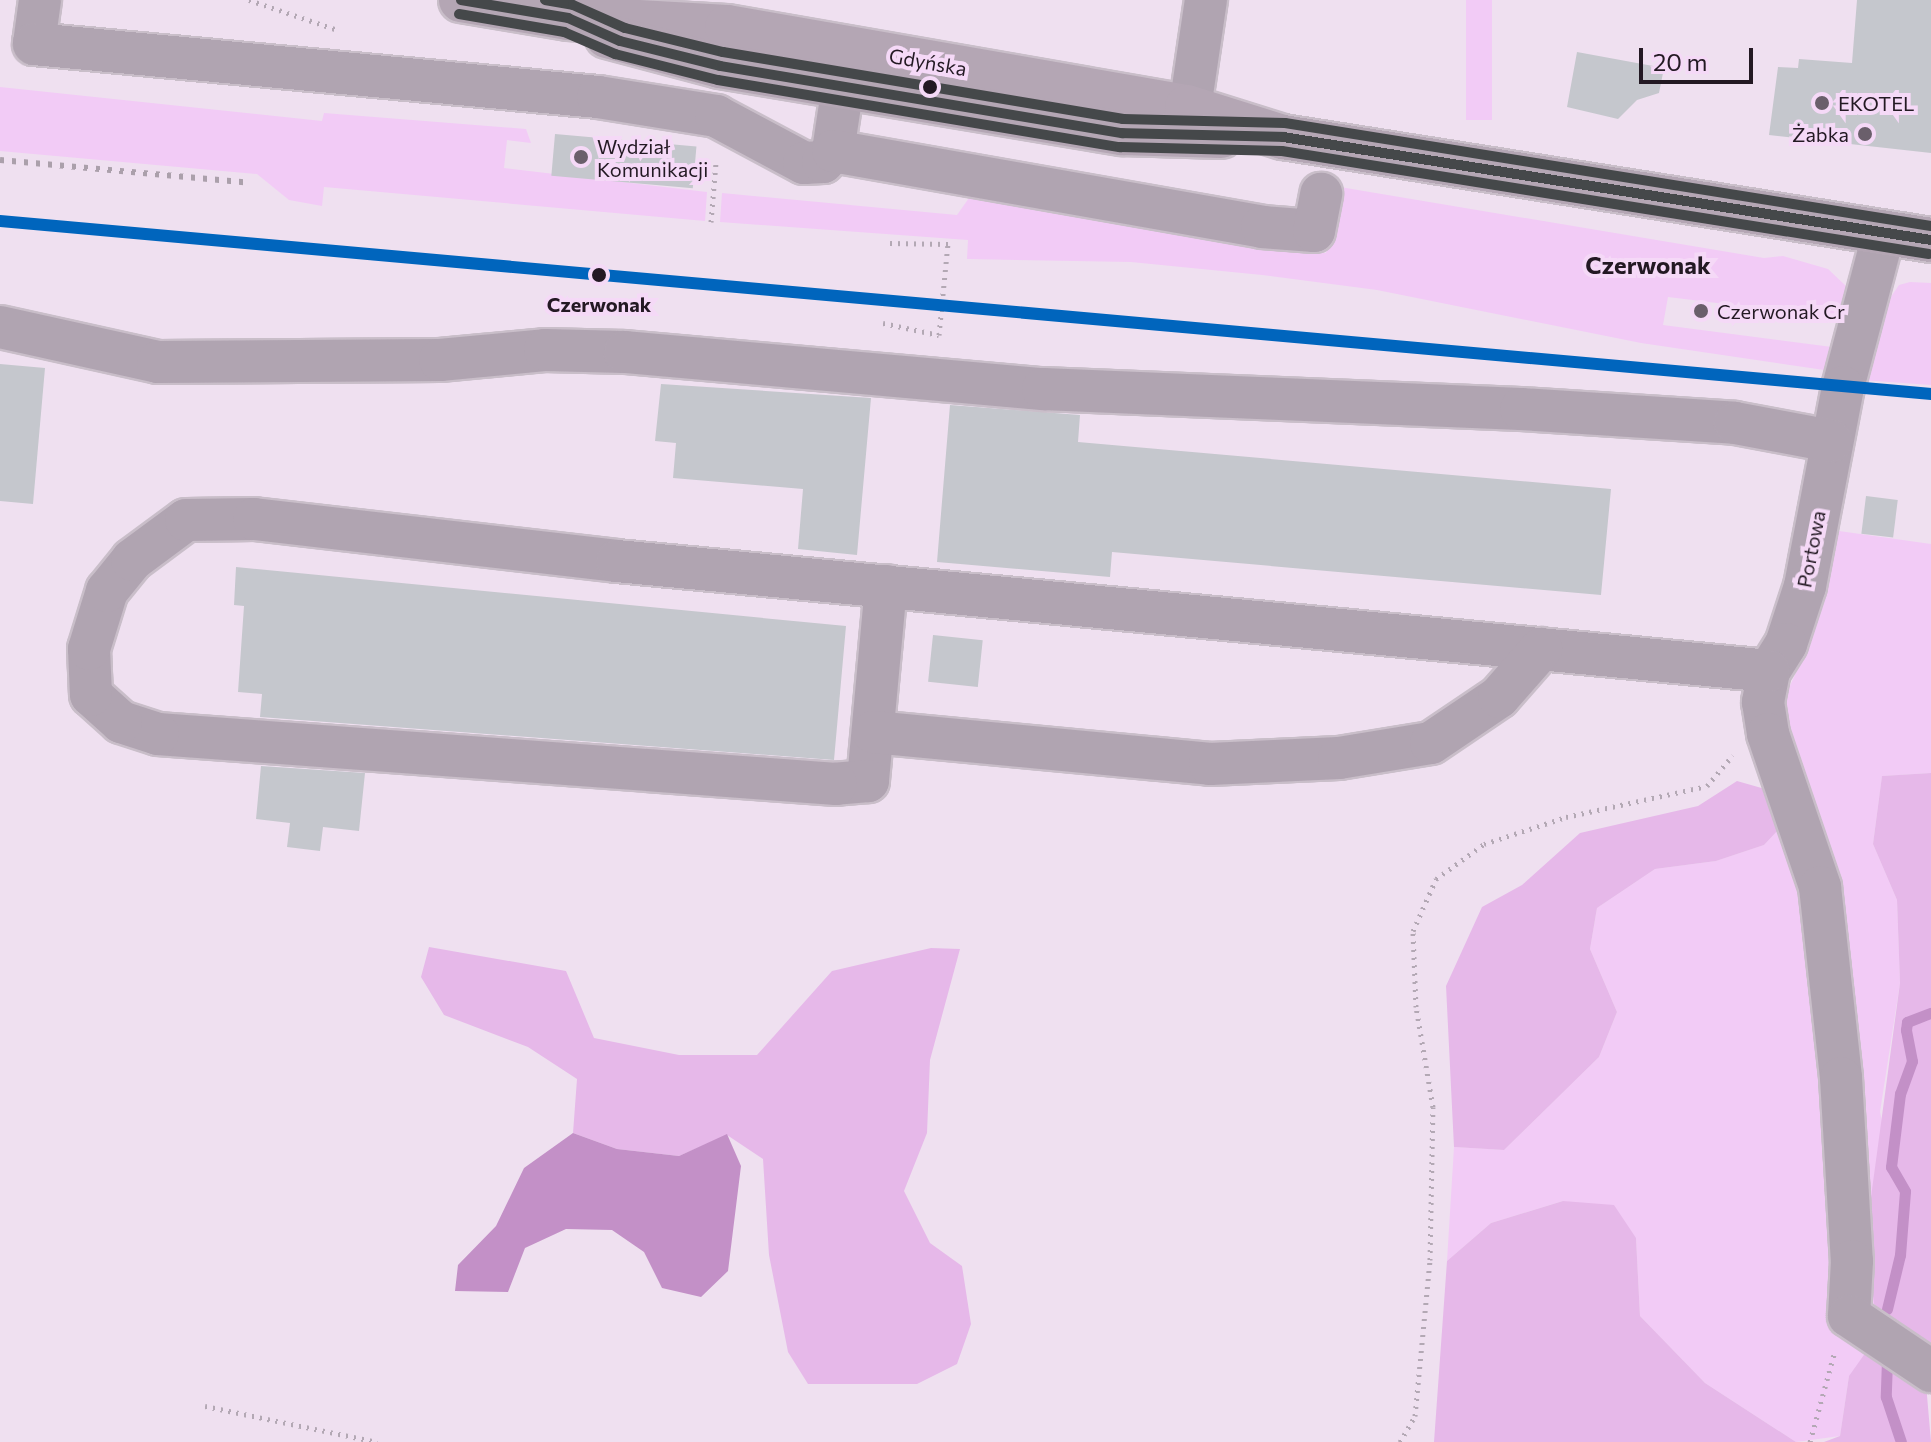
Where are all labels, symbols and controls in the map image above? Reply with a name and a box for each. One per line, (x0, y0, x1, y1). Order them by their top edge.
scale bar (1643, 32, 1757, 82)
street label: Gdyńska (887, 43, 969, 81)
text: 20 m (1653, 47, 1707, 76)
unlabelled marker (922, 79, 938, 95)
place label: EKOTEL (1838, 91, 1914, 115)
marker: EKOTEL (1813, 94, 1831, 112)
place label: Żabka (1792, 122, 1849, 146)
marker: Żabka (1856, 125, 1874, 143)
place label: Wydział Komunikacji (597, 134, 708, 181)
marker: Wydział Komunikacji (572, 148, 590, 166)
district label: Czerwonak (1585, 251, 1711, 279)
marker: Czerwonak (586, 262, 612, 288)
place label: Czerwonak (547, 292, 651, 316)
place label: Czerwonak Cr (1717, 299, 1845, 323)
marker: Czerwonak Cr (1692, 302, 1710, 320)
street label: Portowa (1792, 508, 1830, 590)

